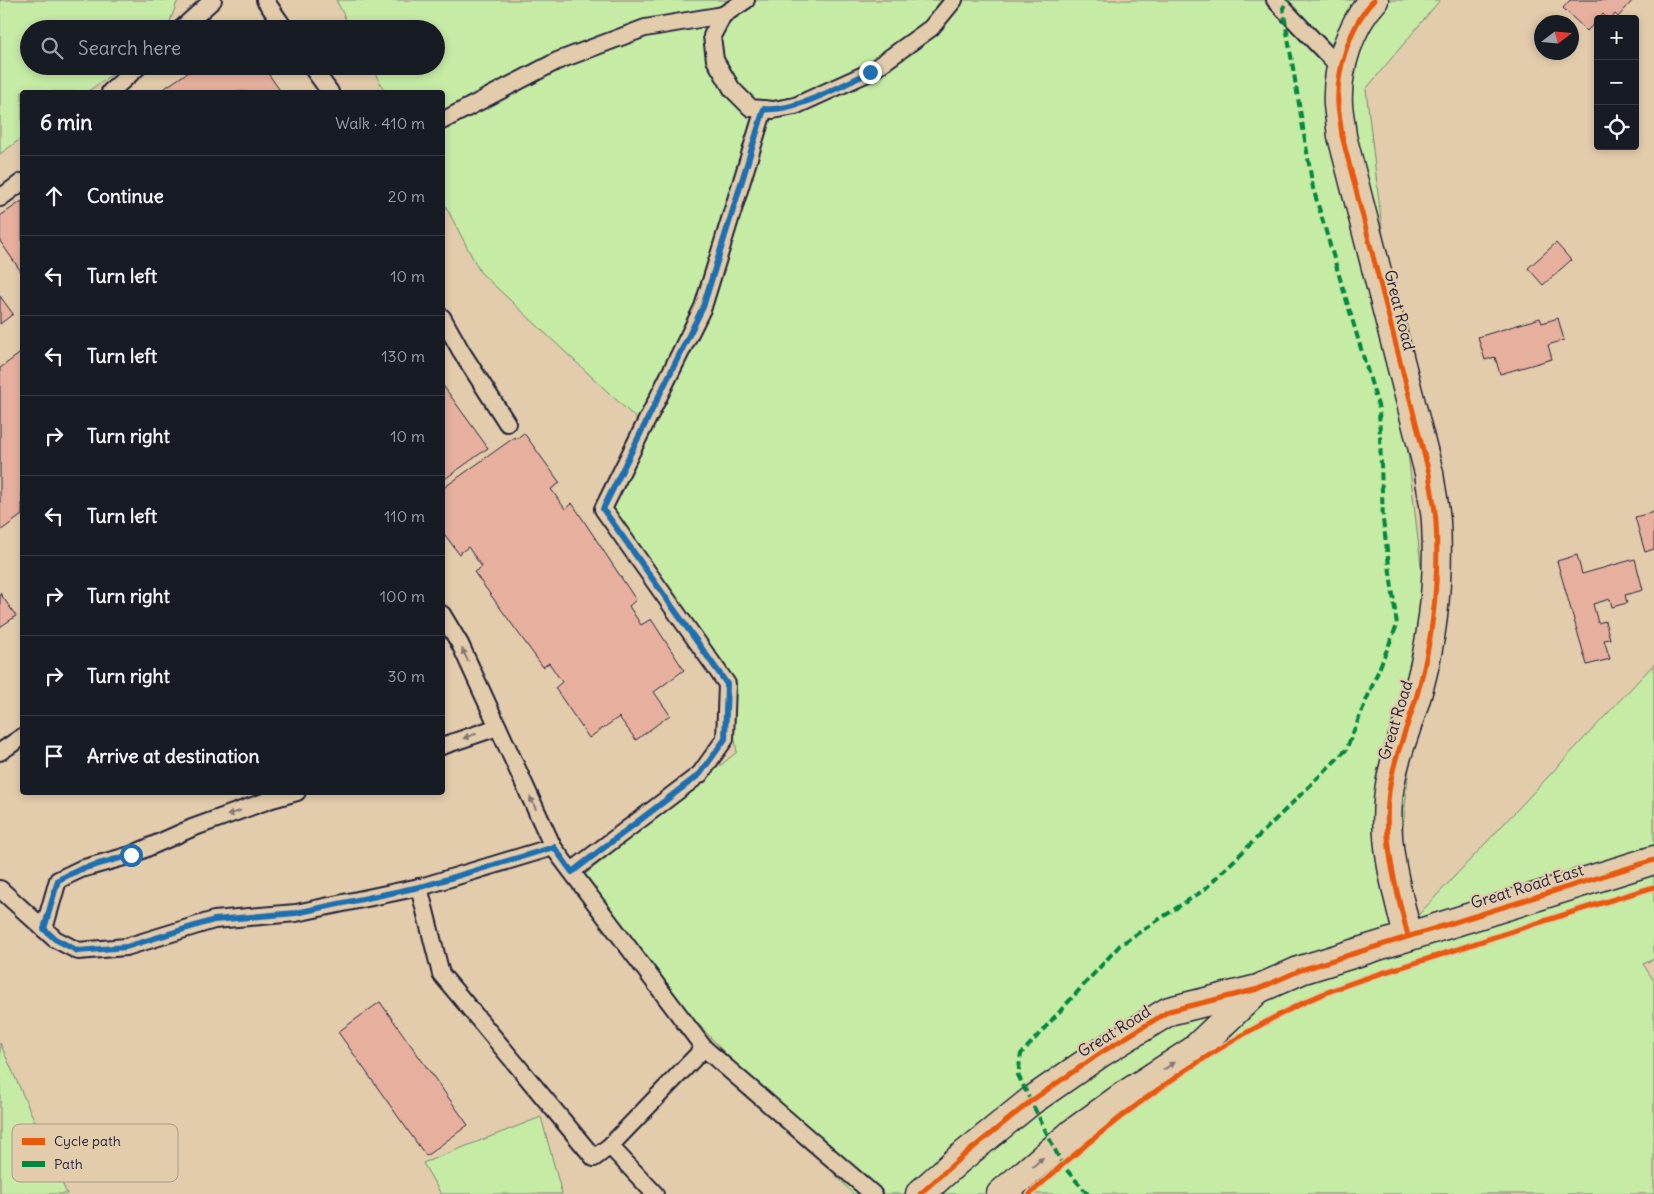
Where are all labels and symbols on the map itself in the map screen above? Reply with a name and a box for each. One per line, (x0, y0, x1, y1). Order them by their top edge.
north arrow (1534, 15, 1579, 60)
route end (859, 61, 882, 84)
street label: Great Road (1380, 268, 1420, 352)
one-way arrow (461, 648, 469, 662)
street label: Great Road (1373, 678, 1417, 762)
one-way arrow (463, 733, 478, 740)
one-way arrow (529, 796, 537, 810)
one-way arrow (226, 810, 241, 817)
route start (120, 844, 143, 867)
street label: Great Road East (1468, 859, 1586, 913)
street label: Great Road (1074, 1001, 1154, 1061)
one-way arrow (1162, 1062, 1176, 1071)
legend (12, 1124, 178, 1182)
text: Cycle path (54, 1132, 121, 1150)
text: Path (54, 1155, 83, 1173)
one-way arrow (1031, 1156, 1043, 1168)

